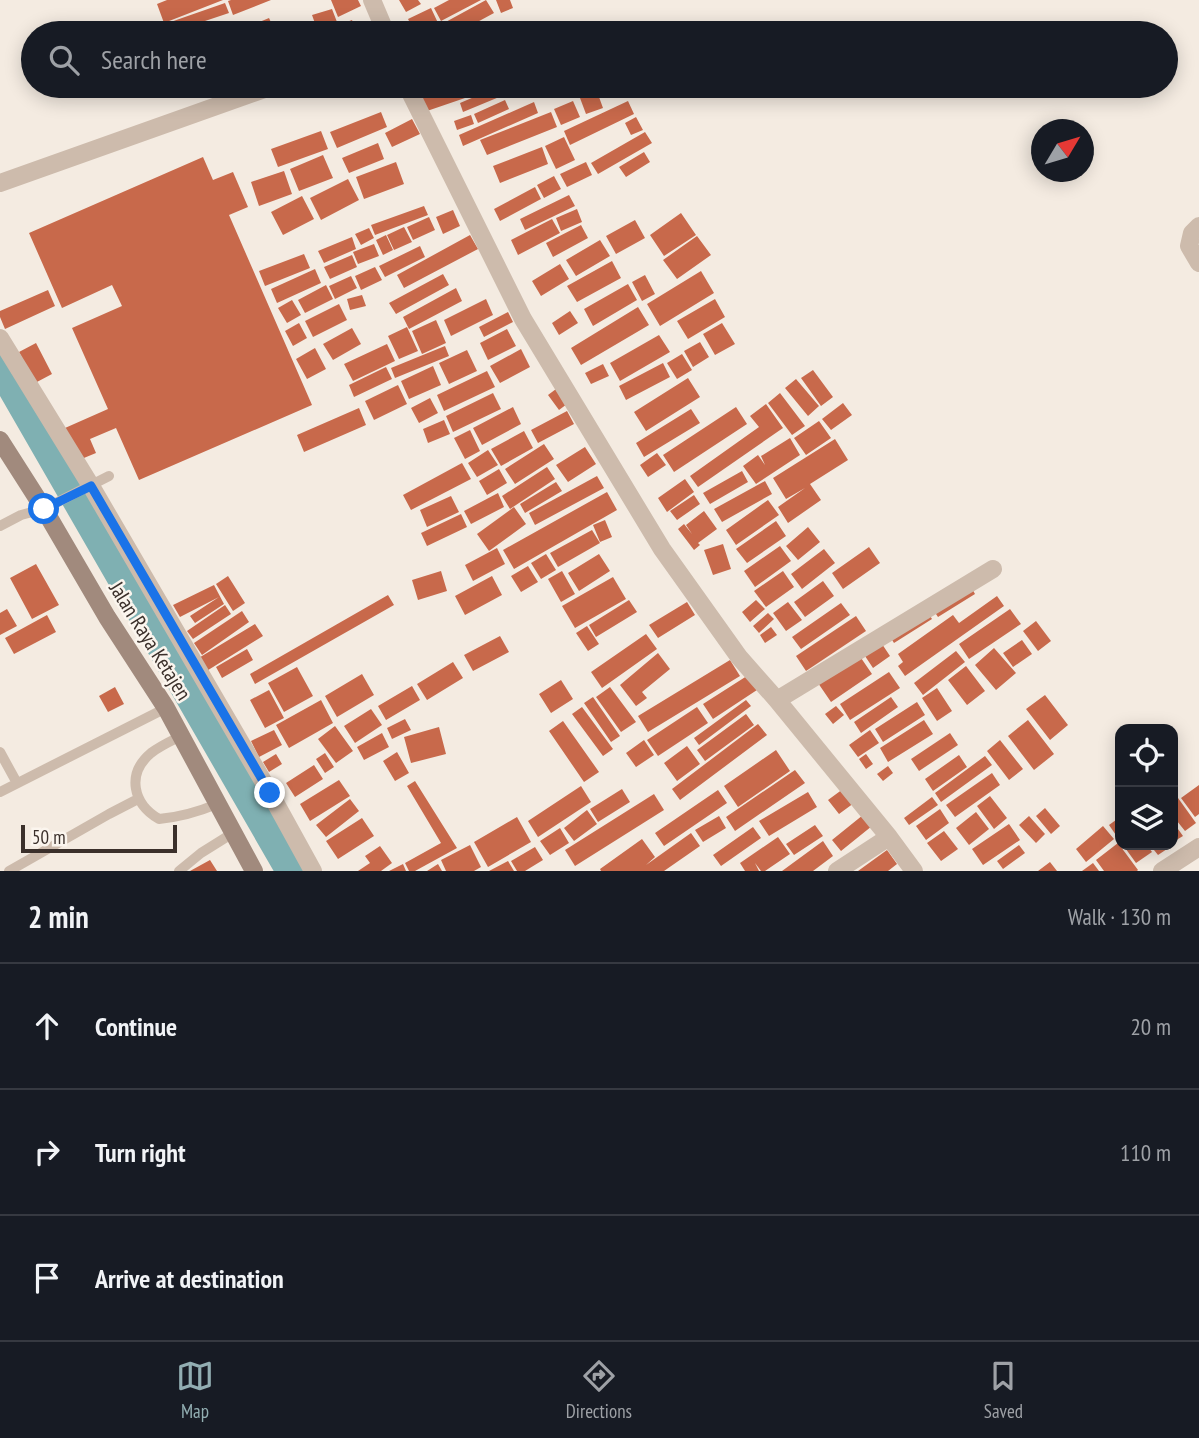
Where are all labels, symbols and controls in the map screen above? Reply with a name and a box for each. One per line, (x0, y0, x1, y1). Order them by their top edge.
search box (21, 21, 1178, 98)
icon: search (45, 41, 83, 79)
text: Search here (101, 43, 207, 76)
north arrow (1031, 119, 1094, 182)
route start (28, 493, 59, 524)
street label: Jalan Raya Ketajen (103, 576, 197, 705)
map controls (1115, 724, 1178, 850)
button: locate (1115, 724, 1178, 787)
route end (254, 777, 285, 808)
button: layers (1115, 787, 1178, 850)
scale bar (21, 822, 177, 854)
text: 50 m (32, 825, 66, 849)
text: 2 min (28, 897, 89, 936)
text: Walk · 130 m (1068, 902, 1171, 931)
icon: ahead (28, 1007, 66, 1045)
text: Continue (95, 1010, 177, 1043)
text: 20 m (1130, 1012, 1171, 1041)
icon: right (28, 1133, 66, 1171)
text: Turn right (95, 1136, 186, 1169)
text: 110 m (1120, 1138, 1171, 1167)
icon: arrive (28, 1259, 66, 1297)
text: Arrive at destination (95, 1262, 284, 1295)
tab: Map (176, 1357, 214, 1423)
tab: Directions (566, 1357, 632, 1423)
tab: Saved (984, 1357, 1023, 1423)

